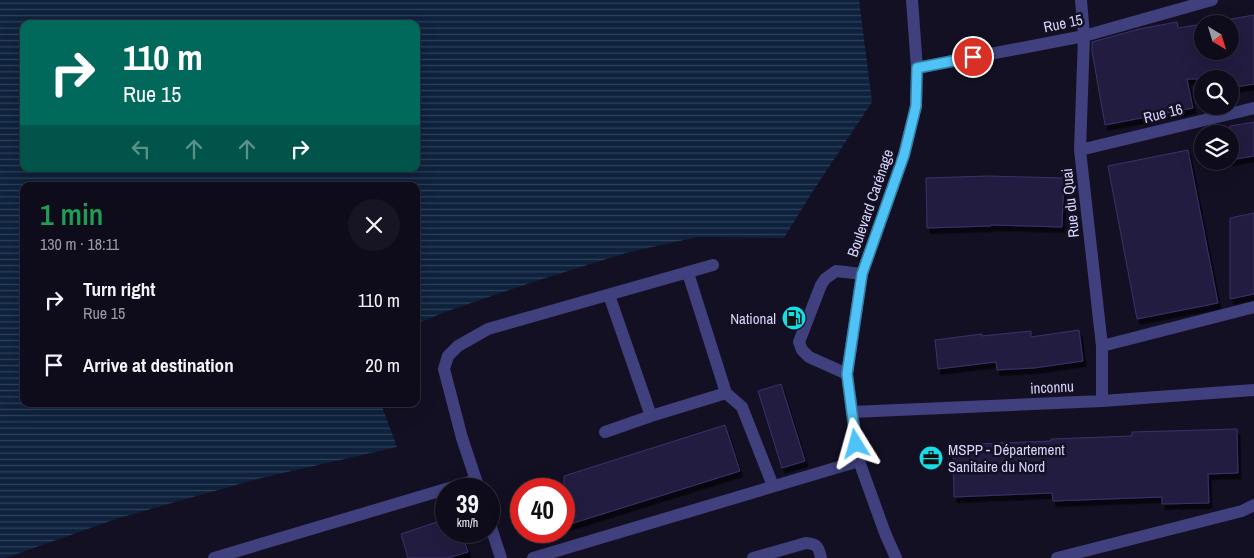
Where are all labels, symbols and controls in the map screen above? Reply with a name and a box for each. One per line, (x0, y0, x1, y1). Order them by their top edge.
street label: Rue 15 (1041, 9, 1085, 37)
north arrow (1194, 15, 1239, 60)
map controls (1194, 15, 1239, 170)
text: 110 m (123, 34, 203, 81)
pin (952, 36, 994, 78)
icon: right (40, 40, 105, 105)
icon: arrive (959, 43, 987, 71)
button: search (1194, 70, 1239, 115)
text: Rue 15 (123, 79, 181, 109)
street label: Rue 16 (1141, 98, 1185, 128)
button: layers (1194, 125, 1239, 170)
icon: left (127, 135, 155, 163)
icon: ahead (180, 135, 208, 163)
icon: ahead (233, 135, 261, 163)
icon: right (286, 135, 314, 163)
street label: Boulevard Carénage (842, 146, 898, 260)
street label: Rue du Quai (1056, 167, 1084, 239)
text: 1 min (40, 194, 103, 234)
button: close (348, 199, 400, 251)
text: 130 m · 18:11 (40, 233, 119, 255)
text: Turn right (83, 276, 155, 302)
icon: right (40, 286, 68, 314)
text: 110 m (358, 287, 400, 313)
text: Rue 15 (83, 302, 125, 324)
fuel station icon: National (781, 305, 807, 331)
place label: National (730, 308, 776, 329)
icon: arrive (40, 351, 68, 379)
text: Arrive at destination (83, 352, 234, 378)
text: 20 m (365, 352, 400, 378)
street label: inconnu (1030, 375, 1074, 399)
position arrow (829, 417, 881, 469)
place label: MSPP - Département Sanitaire du Nord (948, 439, 1065, 477)
office icon: MSPP - Département Sanitaire du Nord (918, 445, 944, 471)
speed limit sign: 40 (510, 478, 575, 543)
text: 39 (456, 487, 479, 521)
text: km/h (457, 515, 478, 531)

